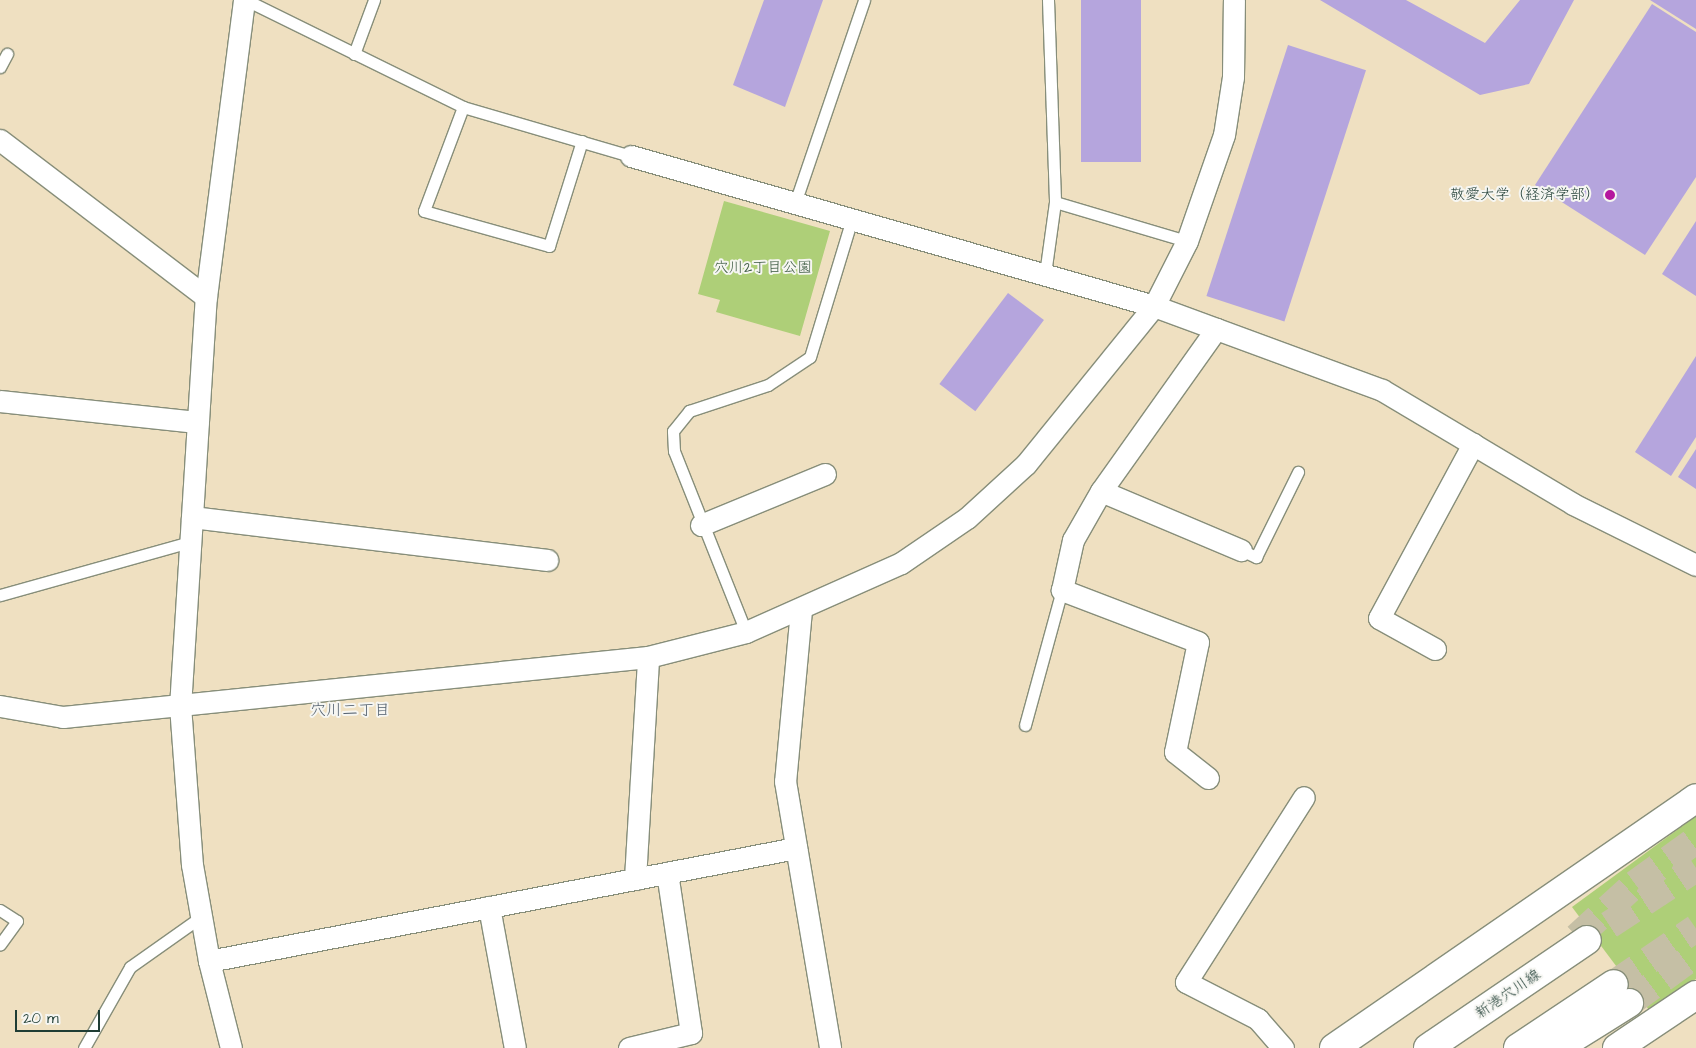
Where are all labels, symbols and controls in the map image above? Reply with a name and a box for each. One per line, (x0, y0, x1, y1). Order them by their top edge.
place label: 敬愛大学（経済学部） (1450, 186, 1600, 204)
marker: 敬愛大学（経済学部） (1604, 189, 1616, 201)
park label: 穴川2丁目公園 (714, 259, 812, 277)
district label: 穴川二丁目 (310, 700, 390, 720)
street label: 新港穴川線 (1472, 966, 1544, 1022)
scale bar (18, 1000, 102, 1032)
text: 20 m (23, 1008, 59, 1029)

